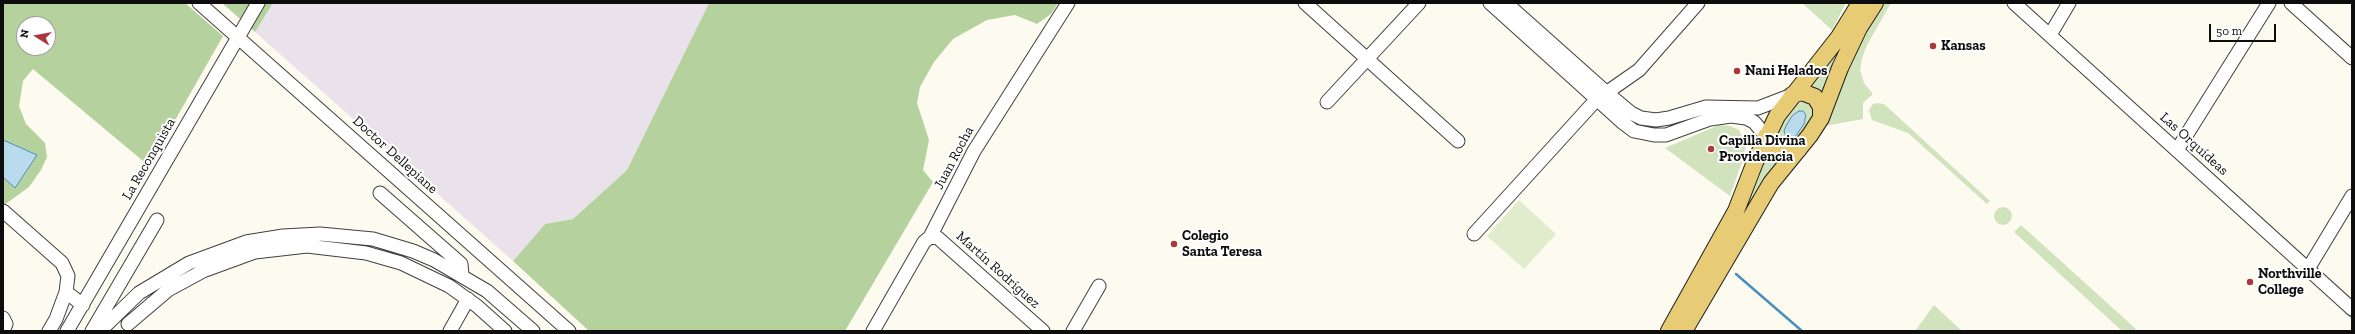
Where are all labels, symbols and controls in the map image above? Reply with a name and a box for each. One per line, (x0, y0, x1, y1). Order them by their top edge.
north arrow (16, 16, 56, 56)
scale bar (2211, 16, 2278, 42)
text: 50 m (2216, 24, 2242, 38)
text: N (18, 28, 32, 39)
place label: Kansas (1941, 38, 1986, 54)
marker: Kansas (1928, 41, 1938, 51)
place label: Nani Helados (1745, 63, 1827, 79)
marker: Nani Helados (1732, 66, 1742, 76)
street label: Las Orquídeas (2156, 109, 2232, 179)
street label: Doctor Dellepiane (349, 112, 441, 198)
street label: La Reconquista (119, 115, 179, 203)
street label: Juan Rocha (930, 124, 978, 192)
place label: Capilla Divina Providencia (1719, 133, 1806, 166)
marker: Capilla Divina Providencia (1706, 144, 1716, 154)
street label: Martín Rodríguez (953, 228, 1043, 312)
place label: Colegio Santa Teresa (1182, 228, 1262, 260)
marker: Colegio Santa Teresa (1169, 239, 1179, 249)
place label: Northville College (2258, 266, 2321, 298)
marker: Northville College (2245, 277, 2255, 287)

